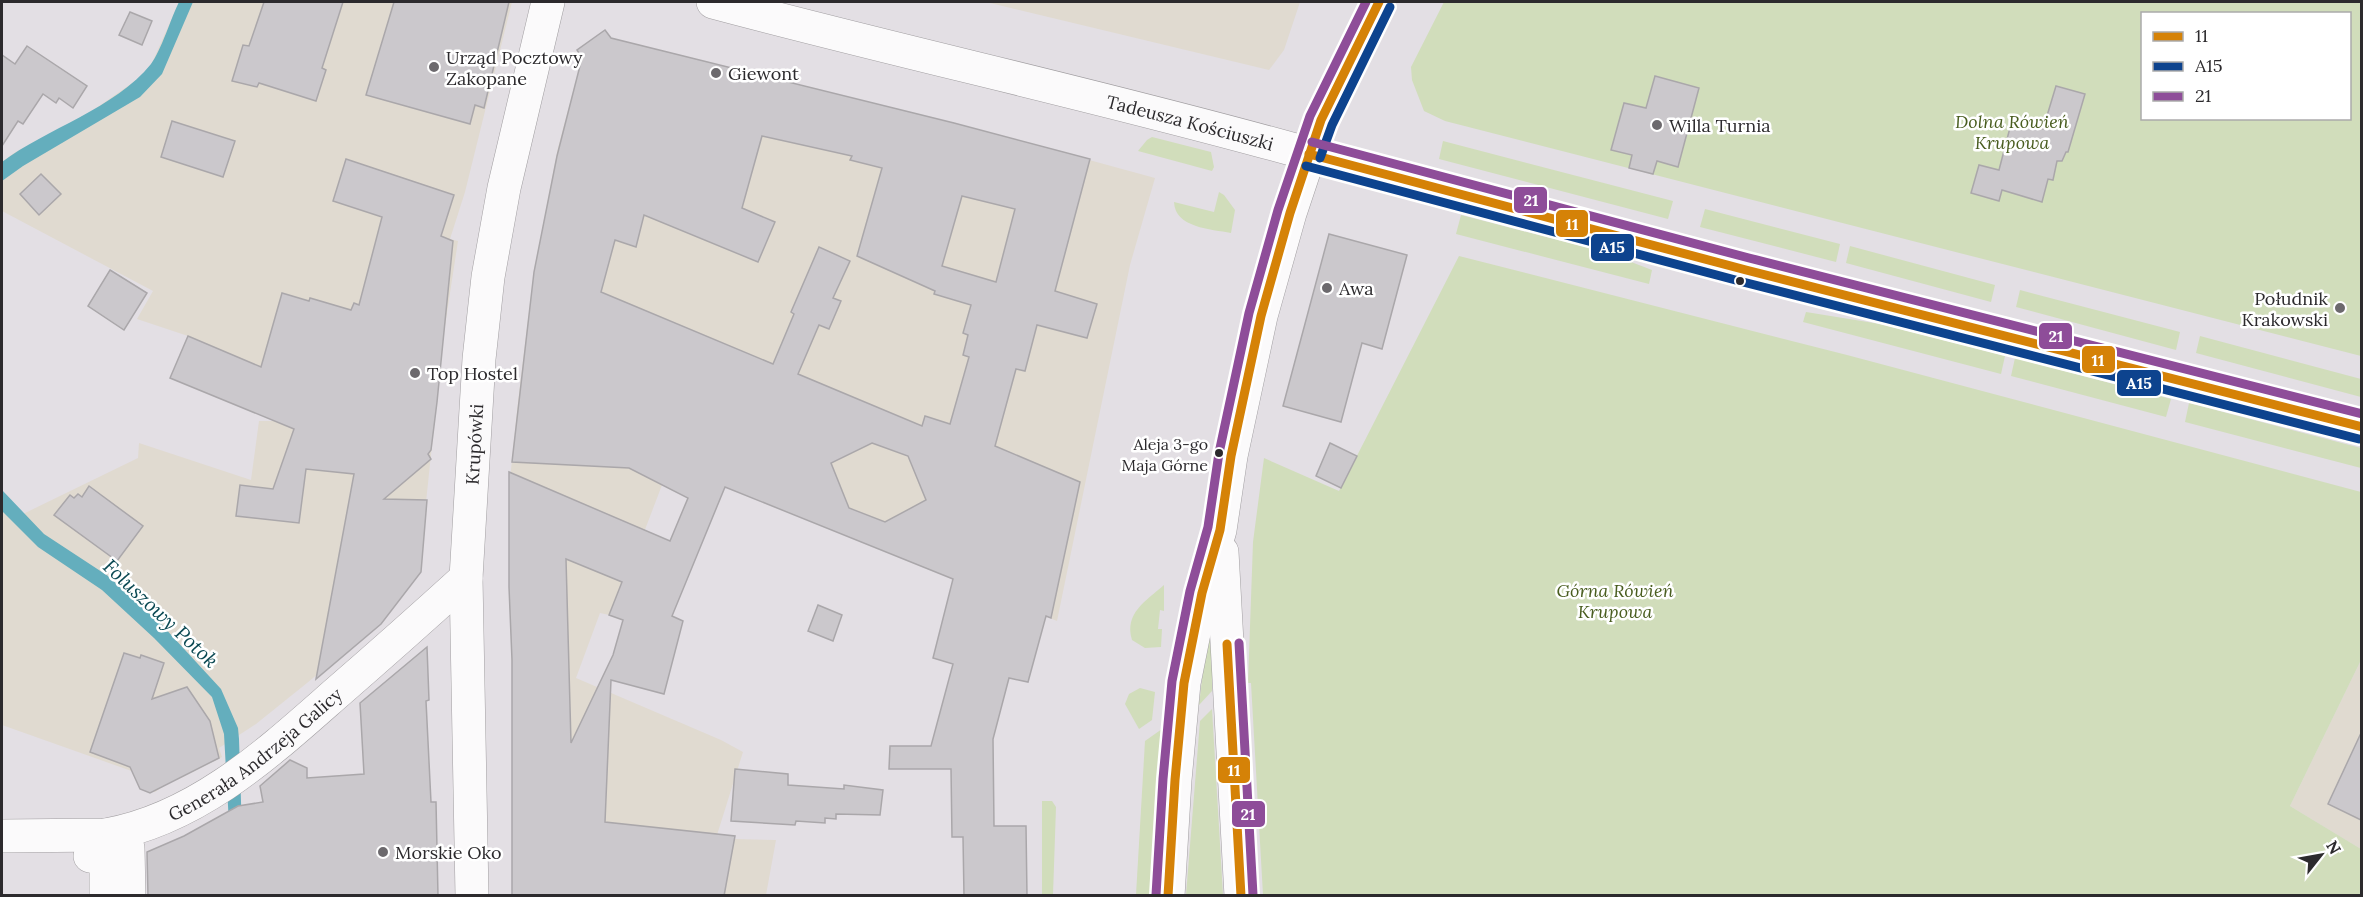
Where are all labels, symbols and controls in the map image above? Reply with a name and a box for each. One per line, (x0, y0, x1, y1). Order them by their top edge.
legend (2141, 12, 2351, 120)
text: 11 (2195, 24, 2208, 47)
place label: Urząd Pocztowy Zakopane (446, 46, 583, 90)
text: A15 (2194, 54, 2223, 77)
marker: Urząd Pocztowy Zakopane (427, 60, 441, 74)
place label: Giewont (728, 62, 799, 85)
marker: Giewont (709, 66, 723, 80)
text: 21 (2195, 84, 2211, 107)
street label: Tadeusza Kościuszki (1104, 89, 1276, 155)
park label: Dolna Rówień Krupowa (1955, 110, 2069, 154)
place label: Willa Turnia (1669, 114, 1771, 137)
marker: Willa Turnia (1650, 118, 1664, 132)
line badge: 21 (1513, 186, 1548, 214)
text: 21 (1523, 190, 1539, 210)
line badge: 11 (1555, 209, 1589, 238)
text: 11 (1566, 214, 1579, 234)
line badge: A15 (1590, 233, 1635, 262)
text: A15 (1599, 237, 1625, 257)
unlabelled marker (1734, 275, 1746, 287)
place label: Awa (1338, 277, 1373, 300)
marker: Awa (1320, 281, 1334, 295)
place label: Południk Krakowski (2241, 287, 2328, 331)
marker: Południk Krakowski (2333, 301, 2347, 315)
line badge: 21 (2038, 322, 2073, 350)
text: 21 (2048, 326, 2064, 346)
line badge: 11 (2081, 345, 2116, 374)
text: 11 (2092, 350, 2105, 370)
place label: Top Hostel (427, 362, 518, 385)
marker: Top Hostel (408, 366, 422, 380)
line badge: A15 (2116, 369, 2162, 397)
text: A15 (2126, 373, 2152, 393)
street label: Krupówki (460, 403, 488, 485)
place label: Aleja 3-go Maja Górne (1122, 434, 1208, 475)
marker: Aleja 3-go Maja Górne (1213, 447, 1225, 459)
water label: Foluszowy Potok (98, 553, 224, 673)
park label: Górna Rówień Krupowa (1556, 579, 1674, 623)
street label: Generała Andrzeja Galicy (164, 682, 347, 826)
line badge: 11 (1217, 756, 1251, 784)
text: 11 (1228, 760, 1241, 780)
line badge: 21 (1231, 800, 1266, 828)
text: 21 (1240, 804, 1256, 824)
north arrow (2291, 825, 2351, 885)
text: N (2322, 837, 2346, 858)
place label: Morskie Oko (395, 841, 502, 864)
marker: Morskie Oko (376, 845, 390, 859)

